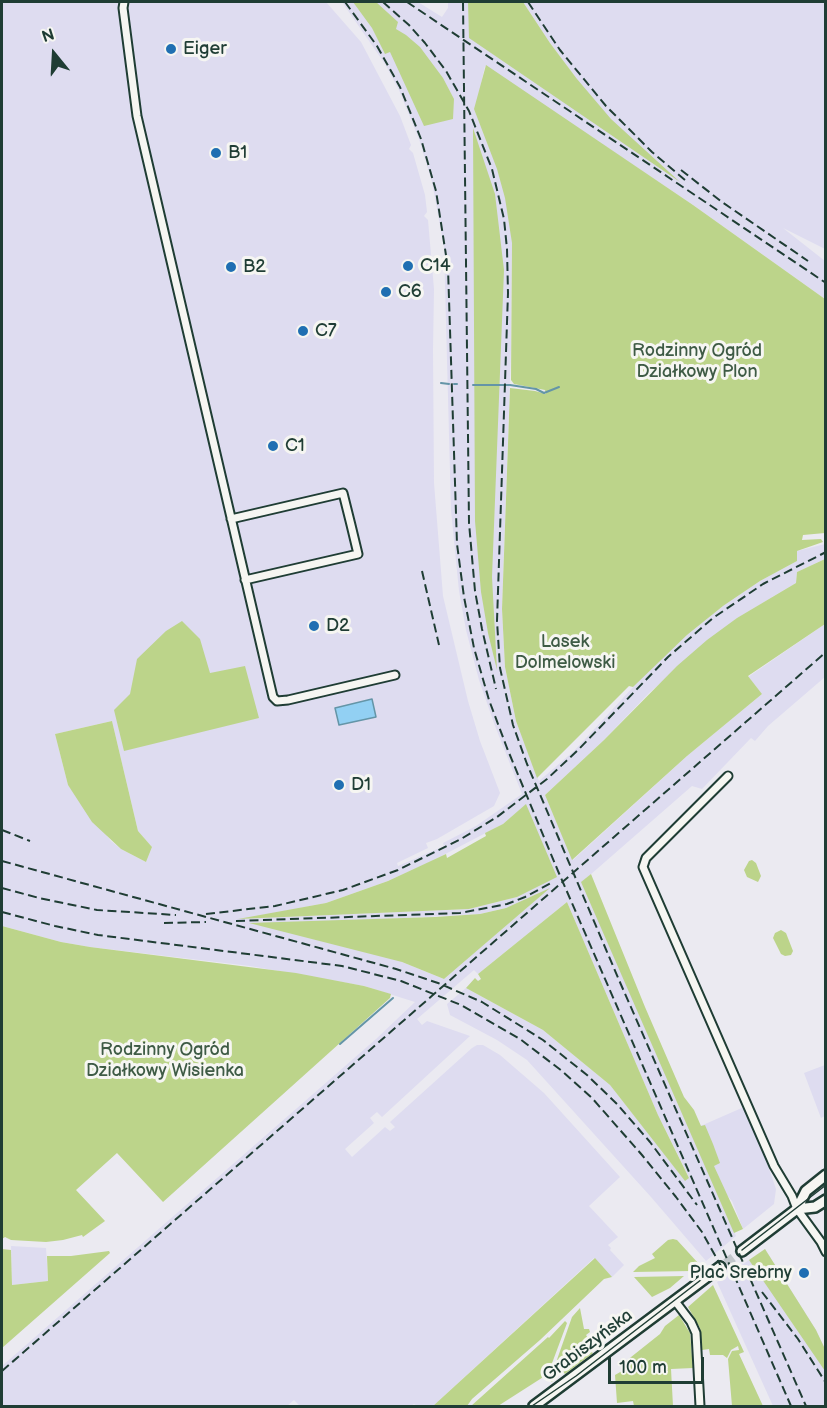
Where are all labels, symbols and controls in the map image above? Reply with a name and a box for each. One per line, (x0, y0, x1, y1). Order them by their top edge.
north arrow (24, 24, 84, 84)
text: N (40, 26, 57, 47)
place label: Eiger (183, 38, 227, 60)
marker: Eiger (164, 42, 178, 56)
place label: B1 (228, 142, 247, 164)
marker: B1 (209, 146, 223, 160)
place label: C14 (420, 255, 451, 277)
place label: B2 (243, 256, 266, 278)
marker: C14 (401, 259, 415, 273)
marker: B2 (224, 260, 238, 274)
place label: C6 (398, 281, 422, 303)
marker: C6 (379, 285, 393, 299)
place label: C7 (315, 320, 337, 342)
marker: C7 (296, 324, 310, 338)
park label: Rodzinny Ogród Działkowy Plon (632, 340, 762, 382)
place label: C1 (285, 435, 305, 457)
marker: C1 (266, 439, 280, 453)
place label: D2 (326, 615, 350, 637)
marker: D2 (307, 619, 321, 633)
park label: Lasek Dolmelowski (515, 631, 615, 674)
place label: D1 (351, 774, 371, 796)
marker: D1 (332, 778, 346, 792)
park label: Rodzinny Ogród Działkowy Wisienka (86, 1039, 244, 1082)
place label: Plac Srebrny (690, 1262, 792, 1284)
marker: Plac Srebrny (797, 1266, 811, 1280)
street label: Grabiszyńska (539, 1305, 637, 1387)
scale bar (611, 1345, 707, 1383)
text: 100 m (619, 1357, 667, 1378)

